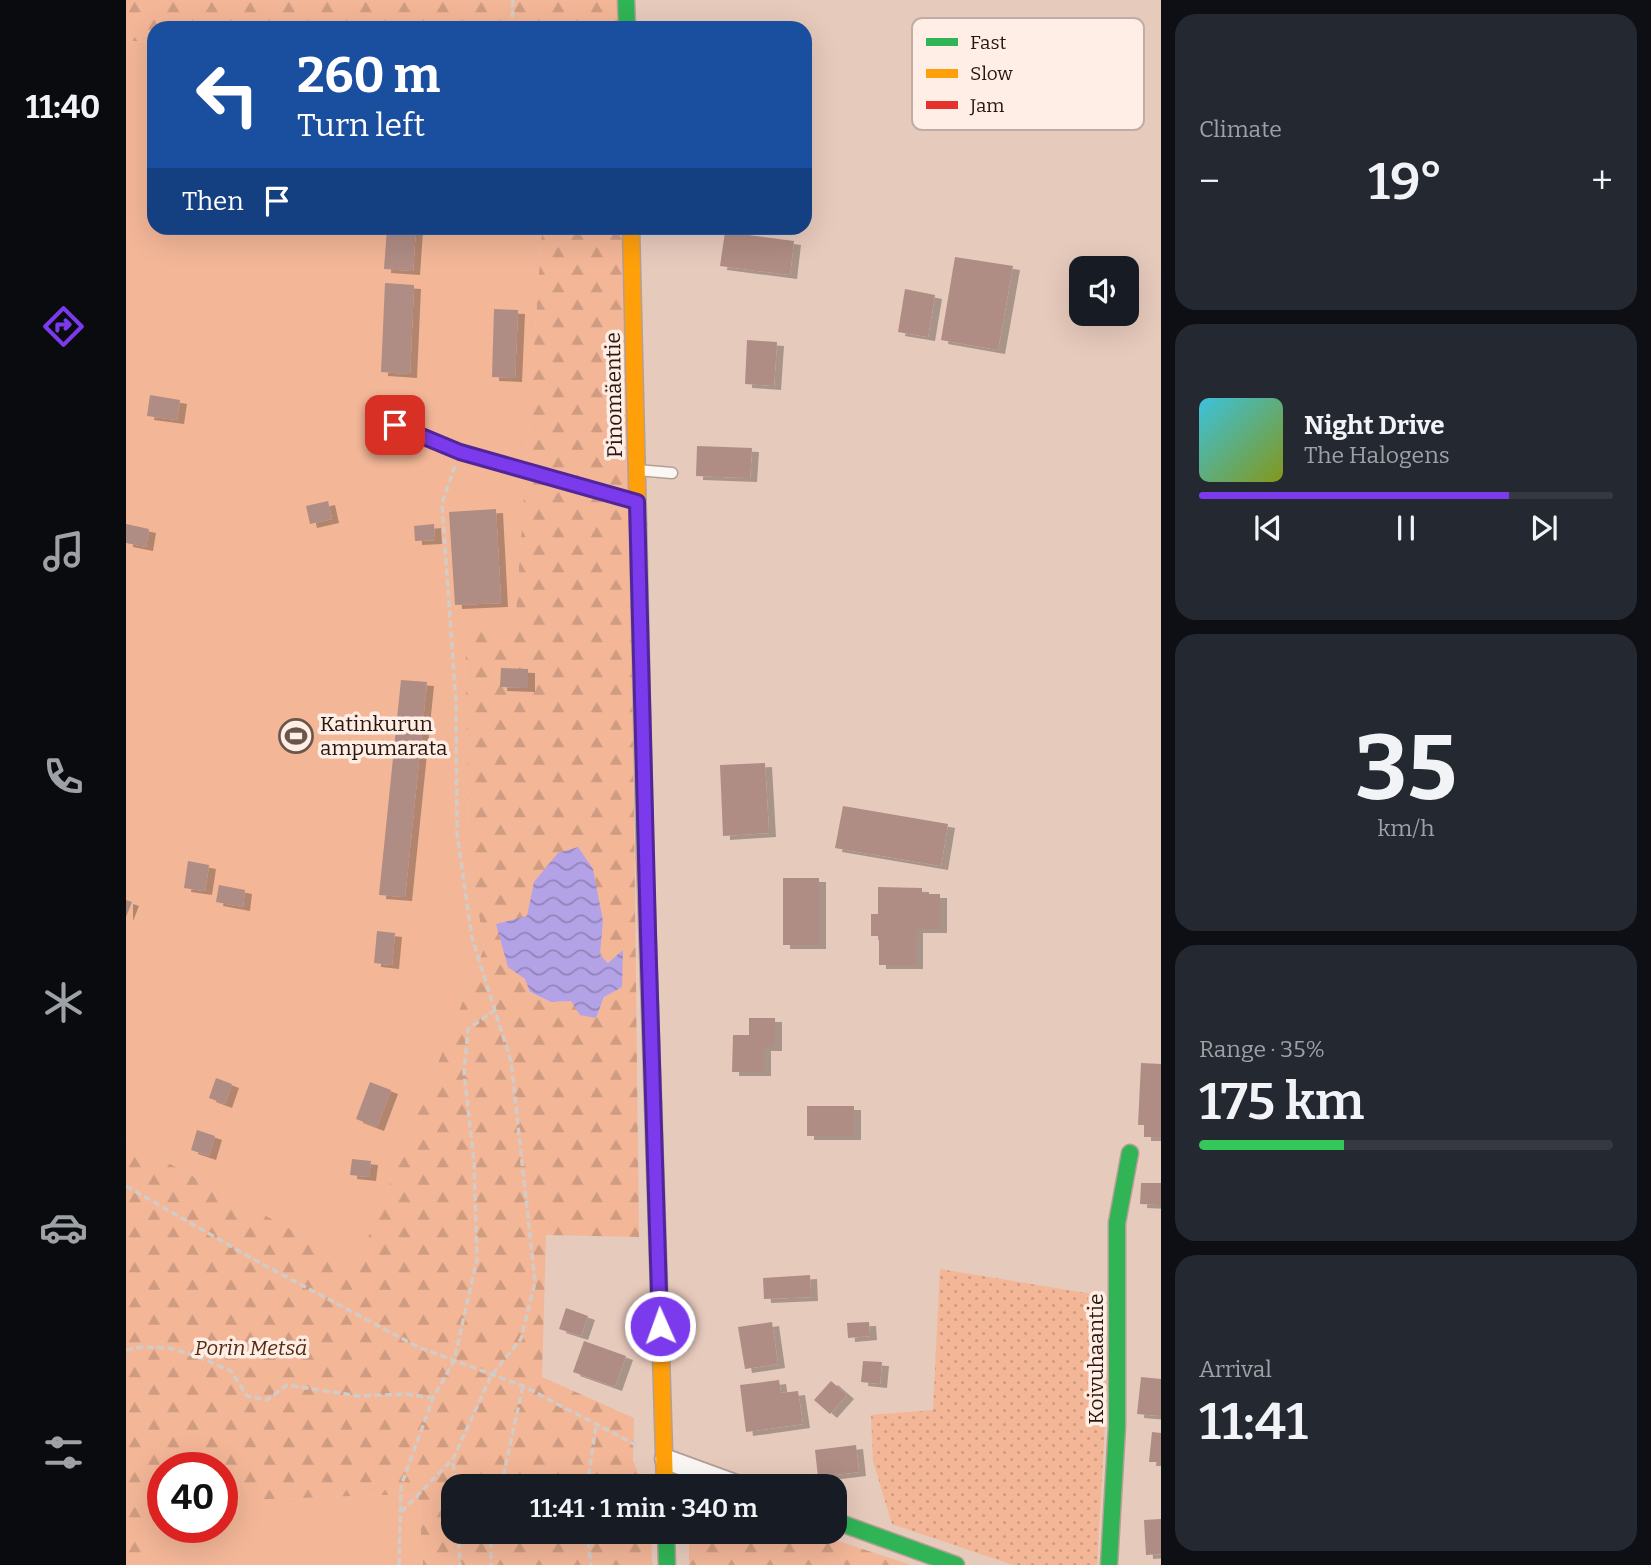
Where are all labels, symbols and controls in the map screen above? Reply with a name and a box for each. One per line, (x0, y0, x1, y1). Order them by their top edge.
legend (912, 18, 1144, 130)
text: Fast (970, 31, 1007, 54)
text: 260 m (297, 46, 440, 105)
icon: left (182, 49, 273, 140)
text: Slow (970, 62, 1013, 85)
text: 11:40 (26, 88, 100, 126)
text: Jam (969, 94, 1004, 117)
text: Turn left (297, 106, 425, 144)
text: Climate (1199, 115, 1282, 143)
text: 19° (1368, 150, 1443, 213)
text: − (1199, 158, 1220, 204)
text: + (1591, 158, 1613, 204)
icon: arrive (258, 182, 296, 220)
text: Then (182, 186, 244, 217)
map controls (1069, 256, 1139, 326)
button: sound (1069, 256, 1139, 326)
icon: directions (39, 302, 88, 351)
street label: Pinomäentie (600, 332, 628, 458)
pin (365, 395, 425, 455)
icon: arrive (376, 406, 414, 444)
text: Night Drive (1304, 410, 1445, 441)
text: The Halogens (1304, 441, 1450, 469)
icon: previous (1249, 509, 1287, 547)
icon: pause (1387, 509, 1425, 547)
icon: next (1525, 509, 1563, 547)
icon: music (39, 527, 88, 576)
place label: Katinkurun ampumarata (320, 711, 448, 761)
text: 35 (1355, 714, 1457, 823)
sports icon: Katinkurun ampumarata (277, 717, 315, 755)
icon: phone (39, 752, 88, 801)
text: km/h (1378, 814, 1434, 842)
icon: climate (39, 978, 88, 1027)
text: Range · 35% (1199, 1035, 1325, 1063)
text: 175 km (1199, 1070, 1364, 1133)
icon: car (39, 1203, 88, 1252)
position arrow (623, 1289, 697, 1363)
street label: Koivuhaantie (1083, 1294, 1109, 1424)
park label: Porin Metsä (195, 1335, 307, 1361)
text: Arrival (1199, 1355, 1272, 1383)
text: 11:41 (1199, 1390, 1308, 1453)
icon: filters (39, 1428, 88, 1477)
speed limit sign: 40 (147, 1452, 238, 1543)
text: 11:41 · 1 min · 340 m (530, 1493, 758, 1524)

